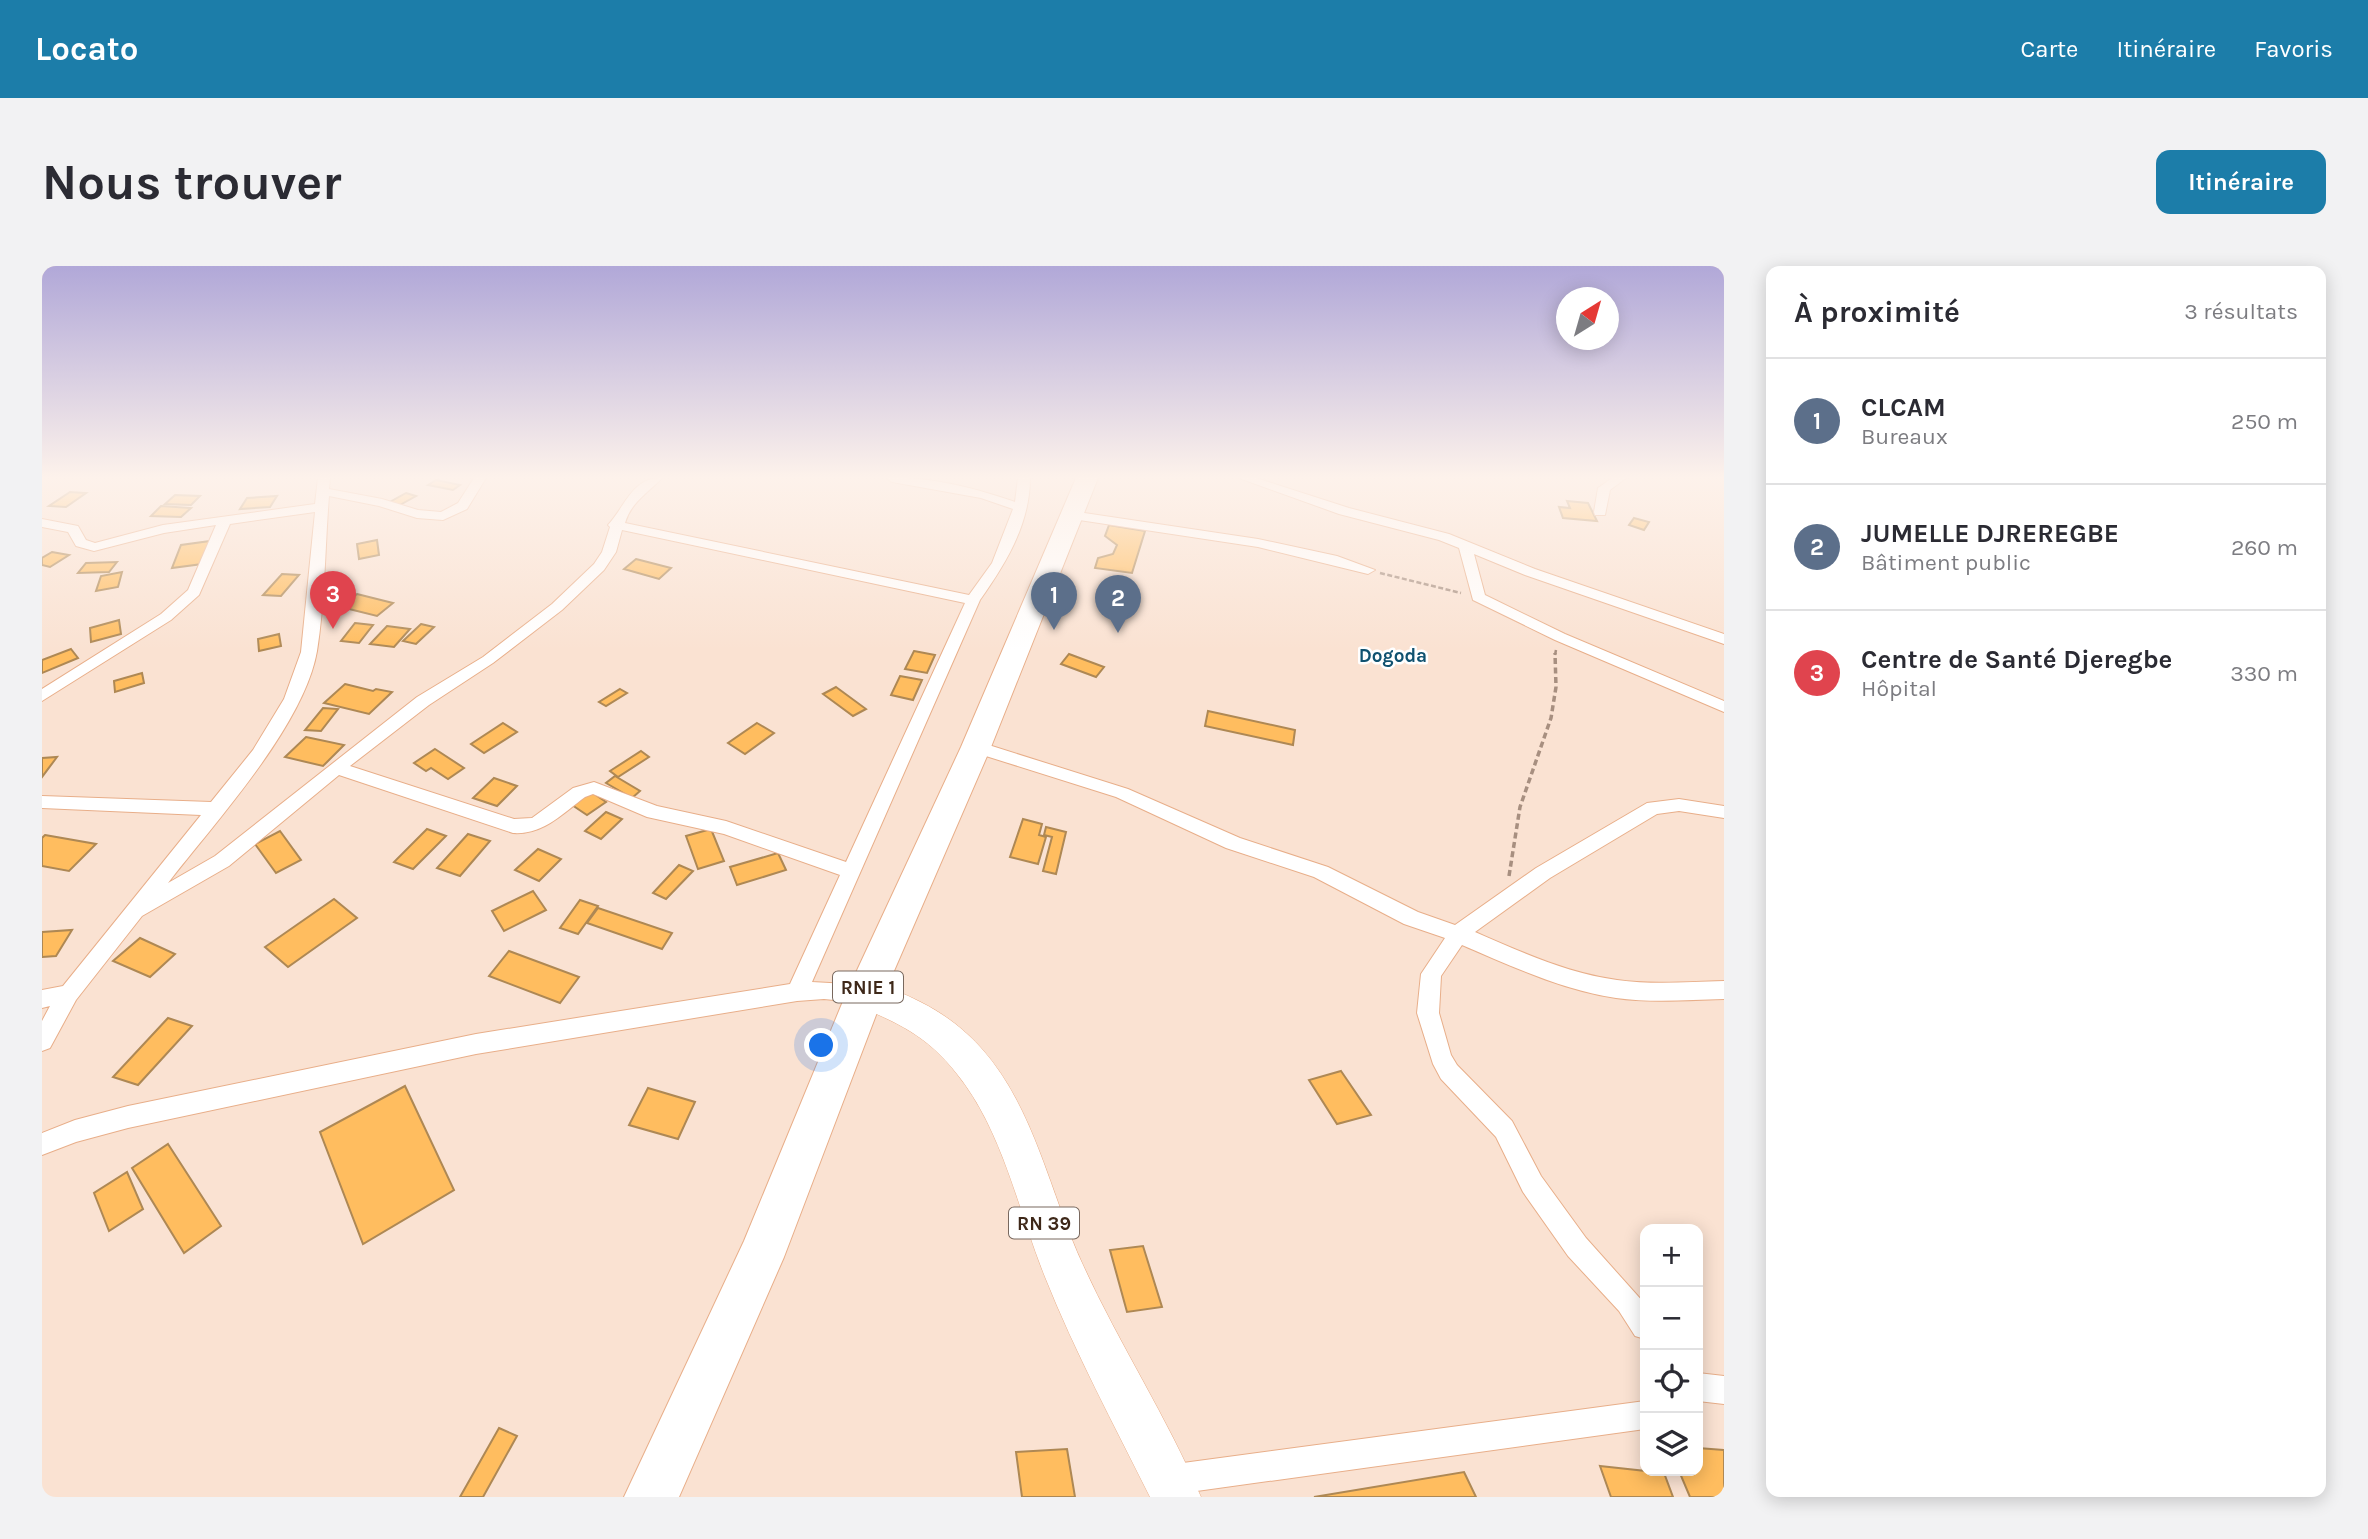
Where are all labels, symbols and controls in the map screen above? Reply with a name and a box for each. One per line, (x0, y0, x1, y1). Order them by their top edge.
text: Locato (35, 30, 138, 68)
text: Carte (2020, 35, 2078, 63)
text: Itinéraire (2116, 35, 2216, 63)
text: Favoris (2254, 35, 2333, 63)
button: Itinéraire (2156, 150, 2326, 214)
text: Nous trouver (42, 154, 342, 211)
north arrow (1556, 287, 1619, 350)
text: À proximité (1794, 294, 1960, 330)
text: 3 résultats (2184, 298, 2298, 325)
text: CLCAM (1861, 392, 1946, 423)
text: 1 (1813, 408, 1821, 435)
text: 250 m (2231, 408, 2298, 435)
text: Bureaux (1861, 423, 1948, 450)
text: JUMELLE DJREREGBE (1861, 518, 2119, 549)
text: 2 (1810, 534, 1824, 561)
text: 260 m (2231, 534, 2298, 561)
text: Bâtiment public (1861, 549, 2031, 576)
pin: 3 (310, 571, 356, 629)
pin: 1 (1031, 572, 1077, 630)
pin: 2 (1095, 575, 1141, 633)
text: Centre de Santé Djeregbe (1861, 644, 2172, 675)
district label: Dogoda (1359, 645, 1427, 667)
text: 3 (1810, 660, 1824, 687)
text: 330 m (2230, 660, 2298, 687)
text: Hôpital (1861, 675, 1937, 702)
road number: RNIE 1 (833, 972, 903, 1002)
your location (804, 1028, 838, 1062)
road number: RN 39 (1009, 1208, 1079, 1239)
map controls (1640, 1224, 1703, 1476)
button: + (1640, 1224, 1703, 1287)
button: − (1640, 1287, 1703, 1350)
button: locate (1640, 1350, 1703, 1413)
button: layers (1640, 1413, 1703, 1476)

